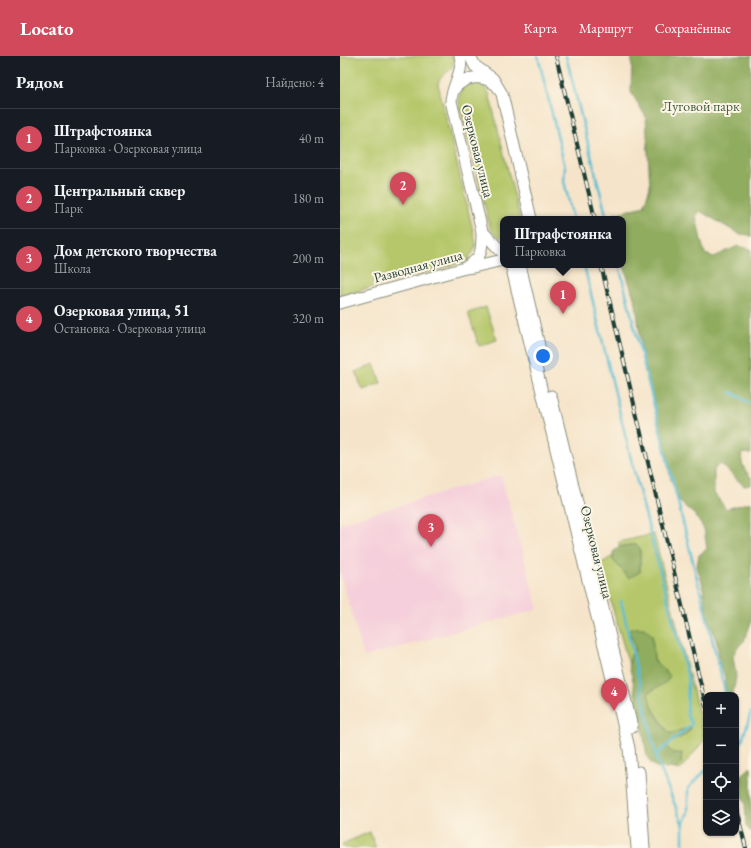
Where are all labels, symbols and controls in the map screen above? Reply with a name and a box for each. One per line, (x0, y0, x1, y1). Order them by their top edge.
text: Locato (20, 16, 74, 41)
text: Карта (524, 19, 557, 37)
text: Маршрут (579, 19, 633, 37)
text: Сохранённые (655, 19, 731, 37)
text: Рядом (16, 71, 64, 93)
text: Найдено: 4 (265, 74, 324, 91)
park label: Луговой парк (662, 97, 740, 115)
street label: Озерковая улица (458, 103, 498, 200)
text: Штрафстоянка (54, 121, 152, 140)
text: 1 (26, 130, 32, 147)
text: 40 m (299, 130, 324, 147)
text: Парковка · Озерковая улица (54, 140, 202, 157)
pin: 2 (390, 172, 416, 205)
text: Центральный сквер (54, 181, 185, 200)
text: 2 (26, 190, 32, 207)
text: 180 m (293, 190, 324, 207)
text: Парк (54, 200, 83, 217)
popup (500, 216, 626, 268)
text: Штрафстоянка (514, 224, 612, 243)
text: Дом детского творчества (54, 241, 217, 260)
text: Парковка (514, 243, 566, 260)
street label: Разводная улица (372, 245, 465, 287)
text: 3 (26, 250, 32, 267)
text: 200 m (293, 250, 324, 267)
text: Школа (54, 260, 91, 277)
pin: 1 (550, 281, 576, 314)
text: Озерковая улица, 51 (54, 301, 190, 320)
text: 4 (26, 310, 32, 327)
text: 320 m (293, 310, 324, 327)
text: Остановка · Озерковая улица (54, 320, 206, 337)
your location (533, 346, 553, 366)
street label: Озерковая улица (577, 504, 617, 601)
pin: 3 (418, 514, 444, 547)
pin: 4 (601, 678, 627, 711)
map controls (703, 692, 739, 836)
button: + (703, 692, 739, 728)
button: − (703, 728, 739, 764)
button: locate (703, 764, 739, 800)
button: layers (703, 800, 739, 836)

